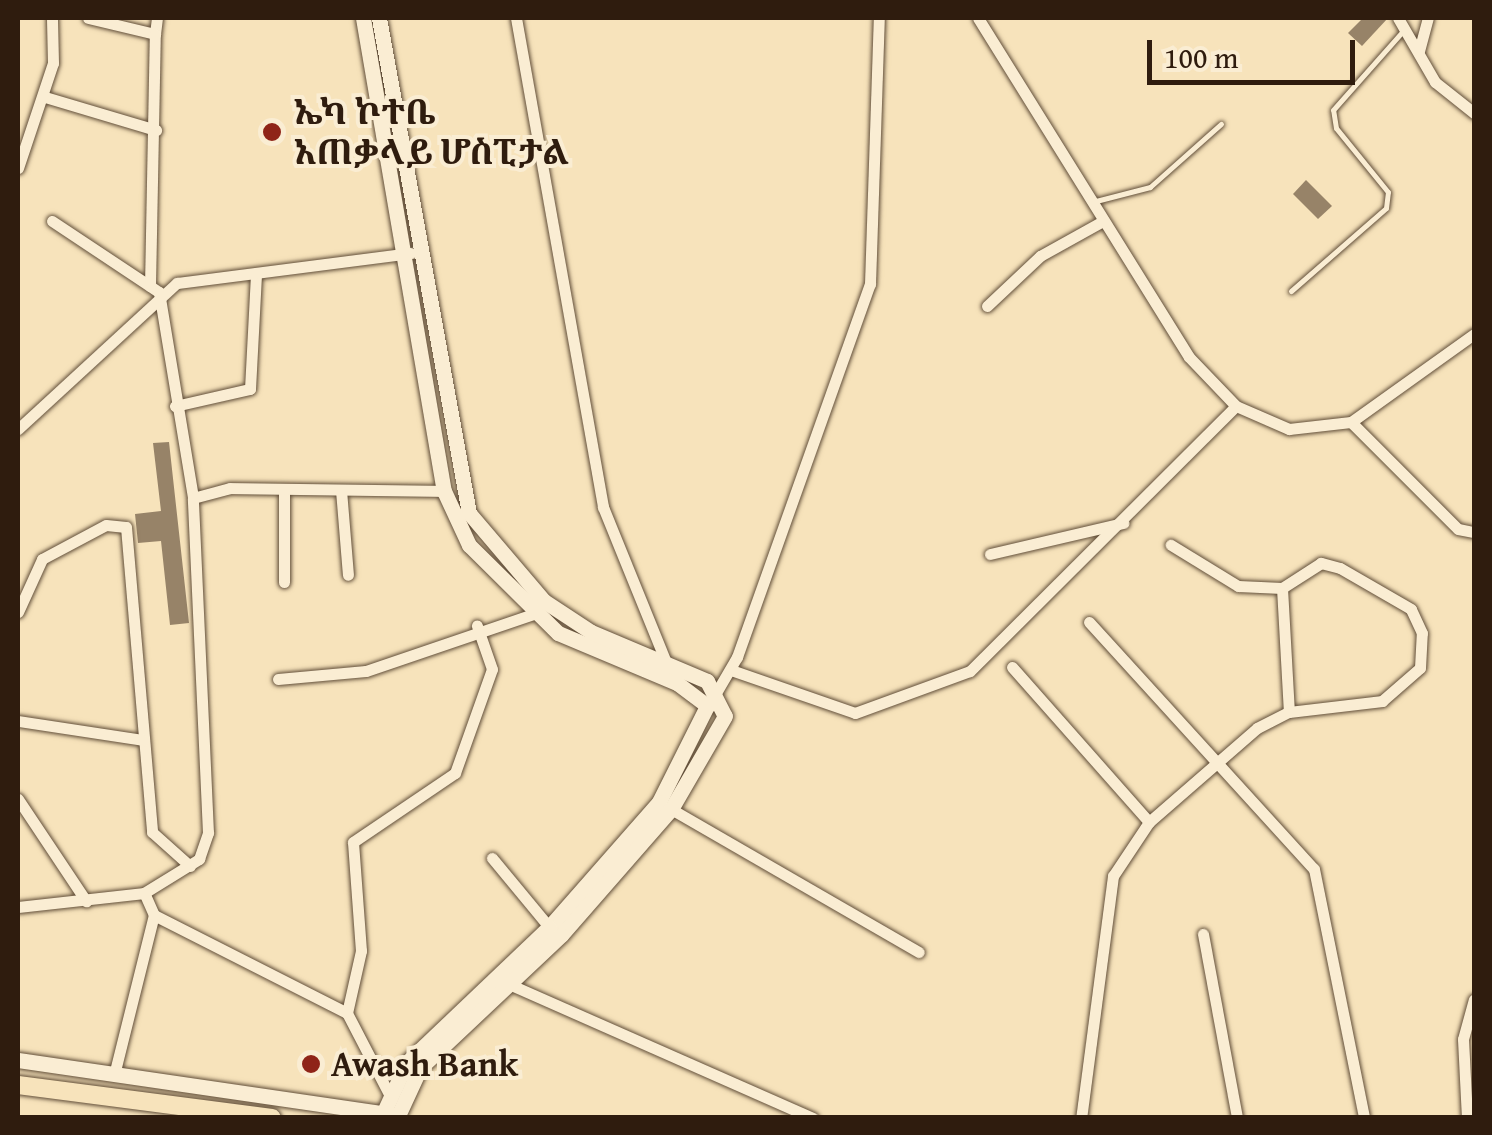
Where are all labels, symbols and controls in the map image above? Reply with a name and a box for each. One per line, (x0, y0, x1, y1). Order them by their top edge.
scale bar (1152, 20, 1360, 82)
text: 100 m (1164, 35, 1238, 79)
place label: ኤካ ኮተቤ አጠቃላይ ሆስፒታል (294, 91, 569, 173)
marker: ኤካ ኮተቤ አጠቃላይ ሆስፒታል (259, 119, 285, 145)
place label: Awash Bank (331, 1043, 518, 1085)
marker: Awash Bank (300, 1053, 322, 1075)

